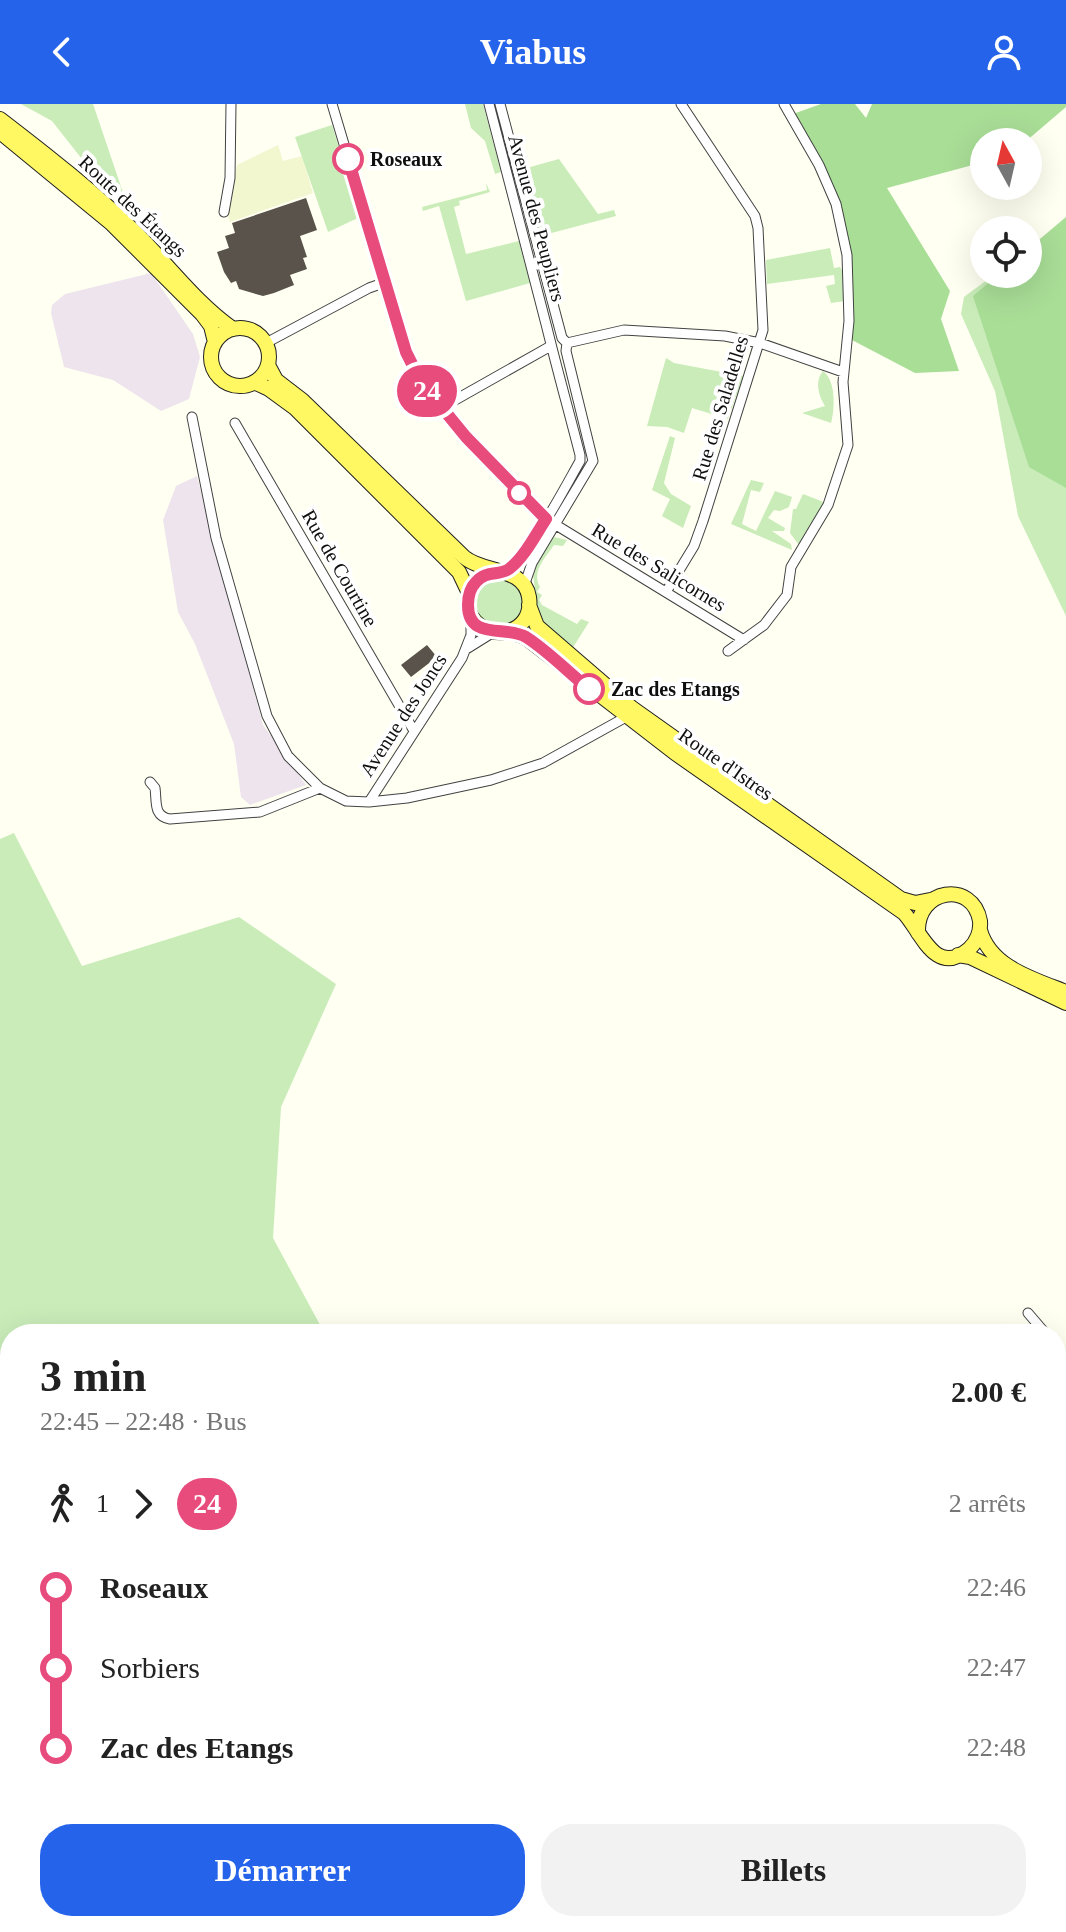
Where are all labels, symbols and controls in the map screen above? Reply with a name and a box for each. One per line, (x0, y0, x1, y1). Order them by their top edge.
icon: back (40, 30, 84, 74)
icon: person (982, 30, 1026, 74)
text: Viabus (480, 32, 586, 72)
north arrow (970, 128, 1042, 200)
map controls (970, 128, 1042, 288)
street label: Avenue des Peupliers (503, 132, 570, 304)
marker: Roseaux (333, 144, 363, 174)
place label: Roseaux (370, 148, 442, 170)
street label: Route des Étangs (74, 151, 191, 262)
button: locate (970, 216, 1042, 288)
street label: Rue des Saladelles (688, 333, 753, 483)
line badge: 24 (391, 365, 463, 417)
text: 24 (413, 375, 441, 406)
unlabelled marker (508, 482, 530, 504)
street label: Rue de Courtine (298, 506, 382, 630)
street label: Rue des Salicornes (588, 518, 730, 616)
street label: Avenue des Joncs (355, 649, 451, 780)
marker: Zac des Etangs (574, 674, 604, 704)
place label: Zac des Etangs (611, 678, 740, 701)
street label: Route d'Istres (675, 724, 777, 805)
text: 3 min (40, 1352, 146, 1401)
text: 2.00 € (951, 1375, 1026, 1408)
text: 22:45 – 22:48 · Bus (40, 1407, 247, 1436)
icon: walk (40, 1482, 84, 1526)
icon: forward (121, 1482, 165, 1526)
text: 24 (193, 1488, 221, 1519)
text: 1 (96, 1489, 109, 1518)
text: 2 arrêts (949, 1489, 1026, 1518)
text: Roseaux (100, 1571, 208, 1604)
text: 22:46 (967, 1573, 1026, 1602)
text: Sorbiers (100, 1651, 200, 1684)
text: 22:47 (967, 1653, 1026, 1682)
text: Zac des Etangs (100, 1731, 293, 1764)
text: 22:48 (967, 1733, 1026, 1762)
button: Démarrer (40, 1824, 525, 1916)
button: Billets (541, 1824, 1026, 1916)

